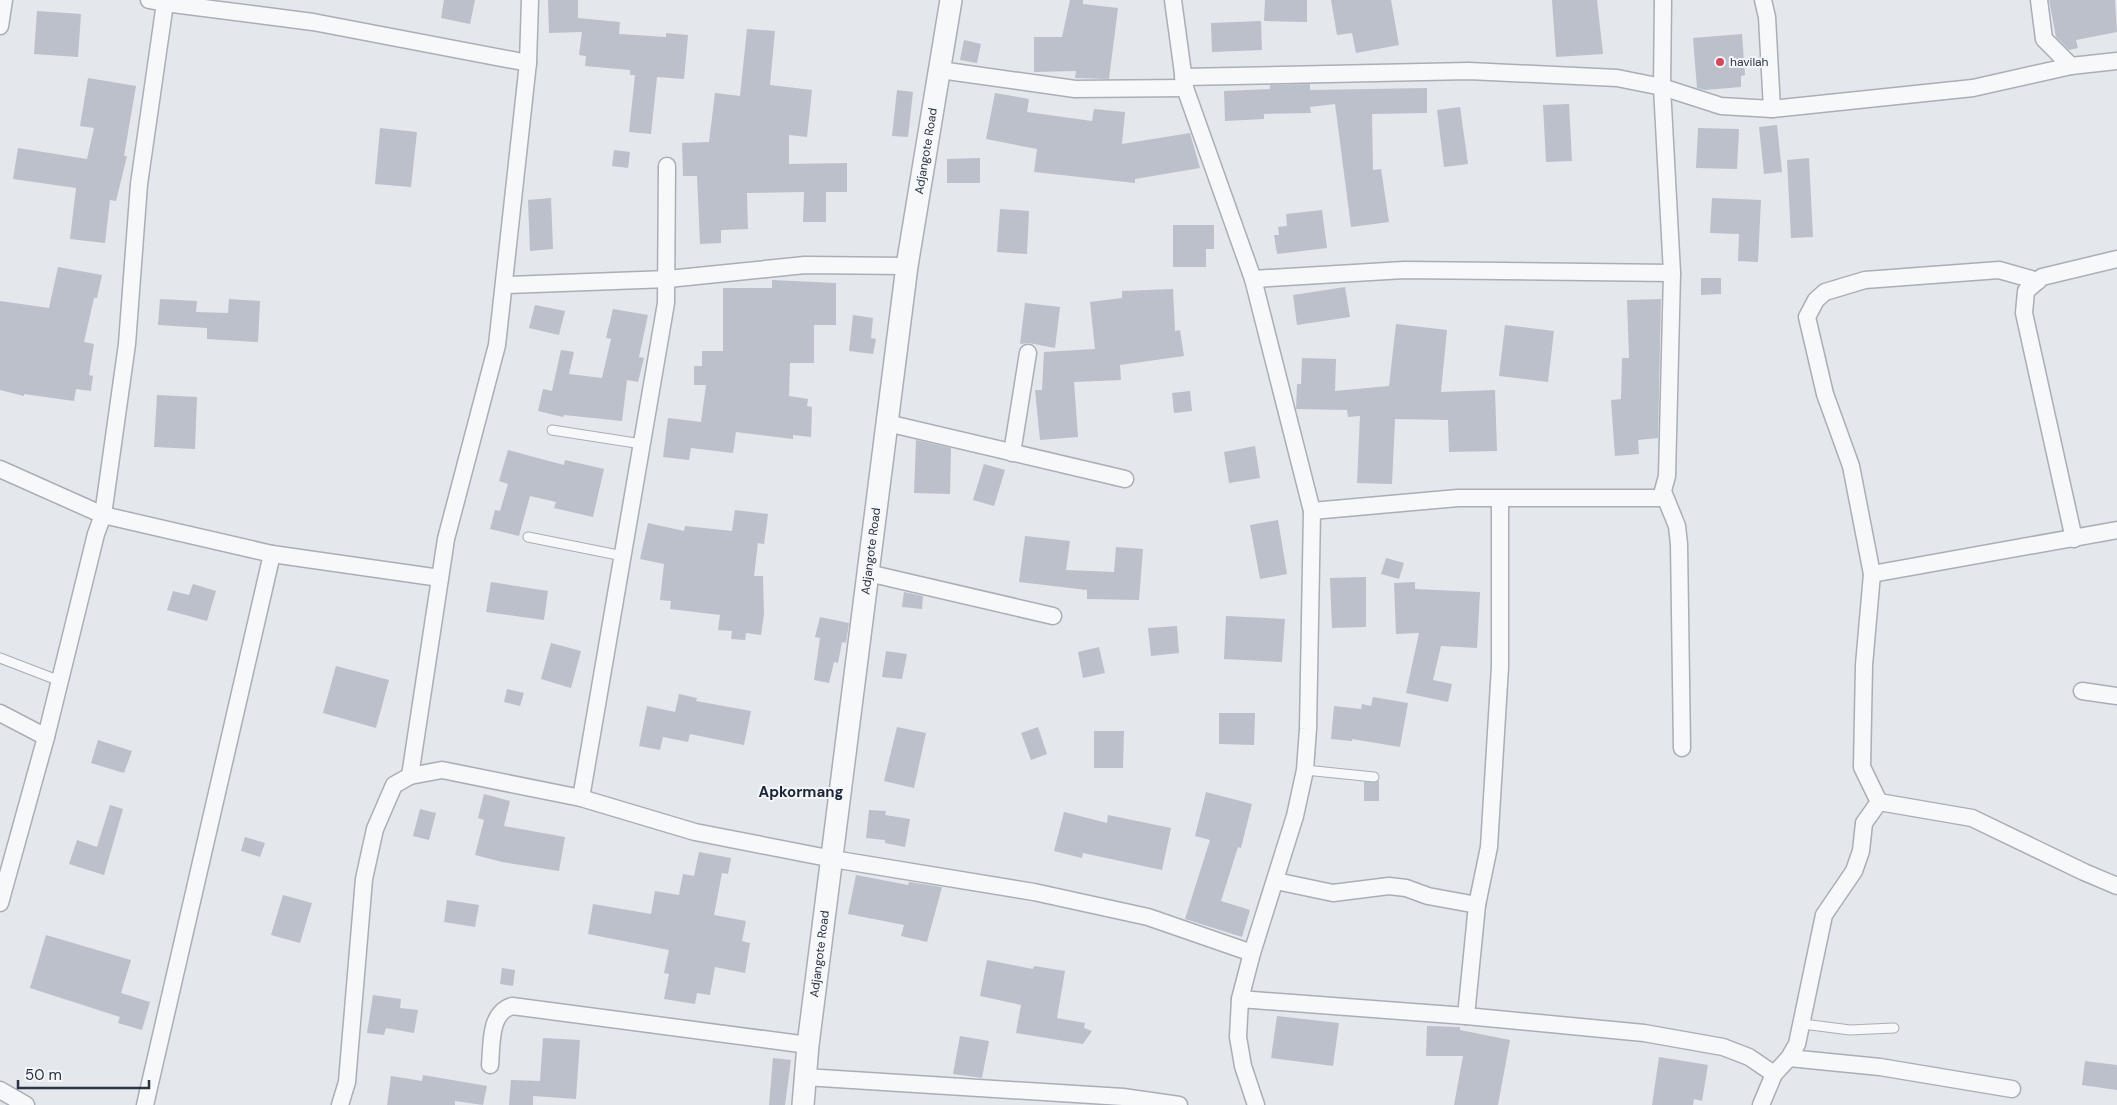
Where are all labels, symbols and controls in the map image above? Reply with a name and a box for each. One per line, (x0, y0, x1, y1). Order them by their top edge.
place label: havilah (1730, 54, 1769, 70)
marker: havilah (1714, 56, 1726, 68)
street label: Adjangote Road (911, 107, 941, 195)
street label: Adjangote Road (857, 507, 884, 596)
district label: Apkormang (759, 782, 844, 802)
street label: Adjangote Road (806, 910, 833, 998)
scale bar (18, 1058, 149, 1090)
text: 50 m (25, 1065, 62, 1085)

